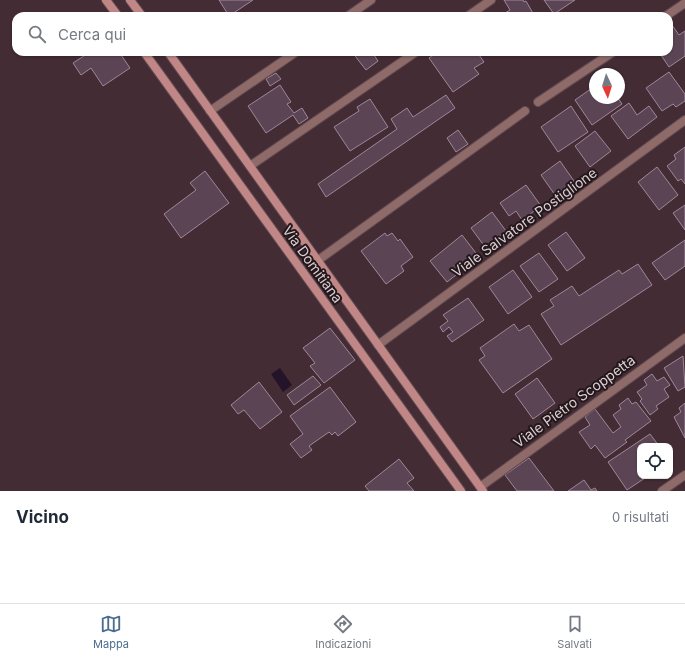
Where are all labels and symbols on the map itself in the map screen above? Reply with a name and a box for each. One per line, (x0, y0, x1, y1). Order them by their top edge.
north arrow (589, 68, 625, 104)
street label: Viale Salvatore Postiglione (448, 164, 600, 280)
street label: Via Domitiana (279, 222, 347, 306)
street label: Viale Pietro Scoppetta (510, 351, 638, 451)

